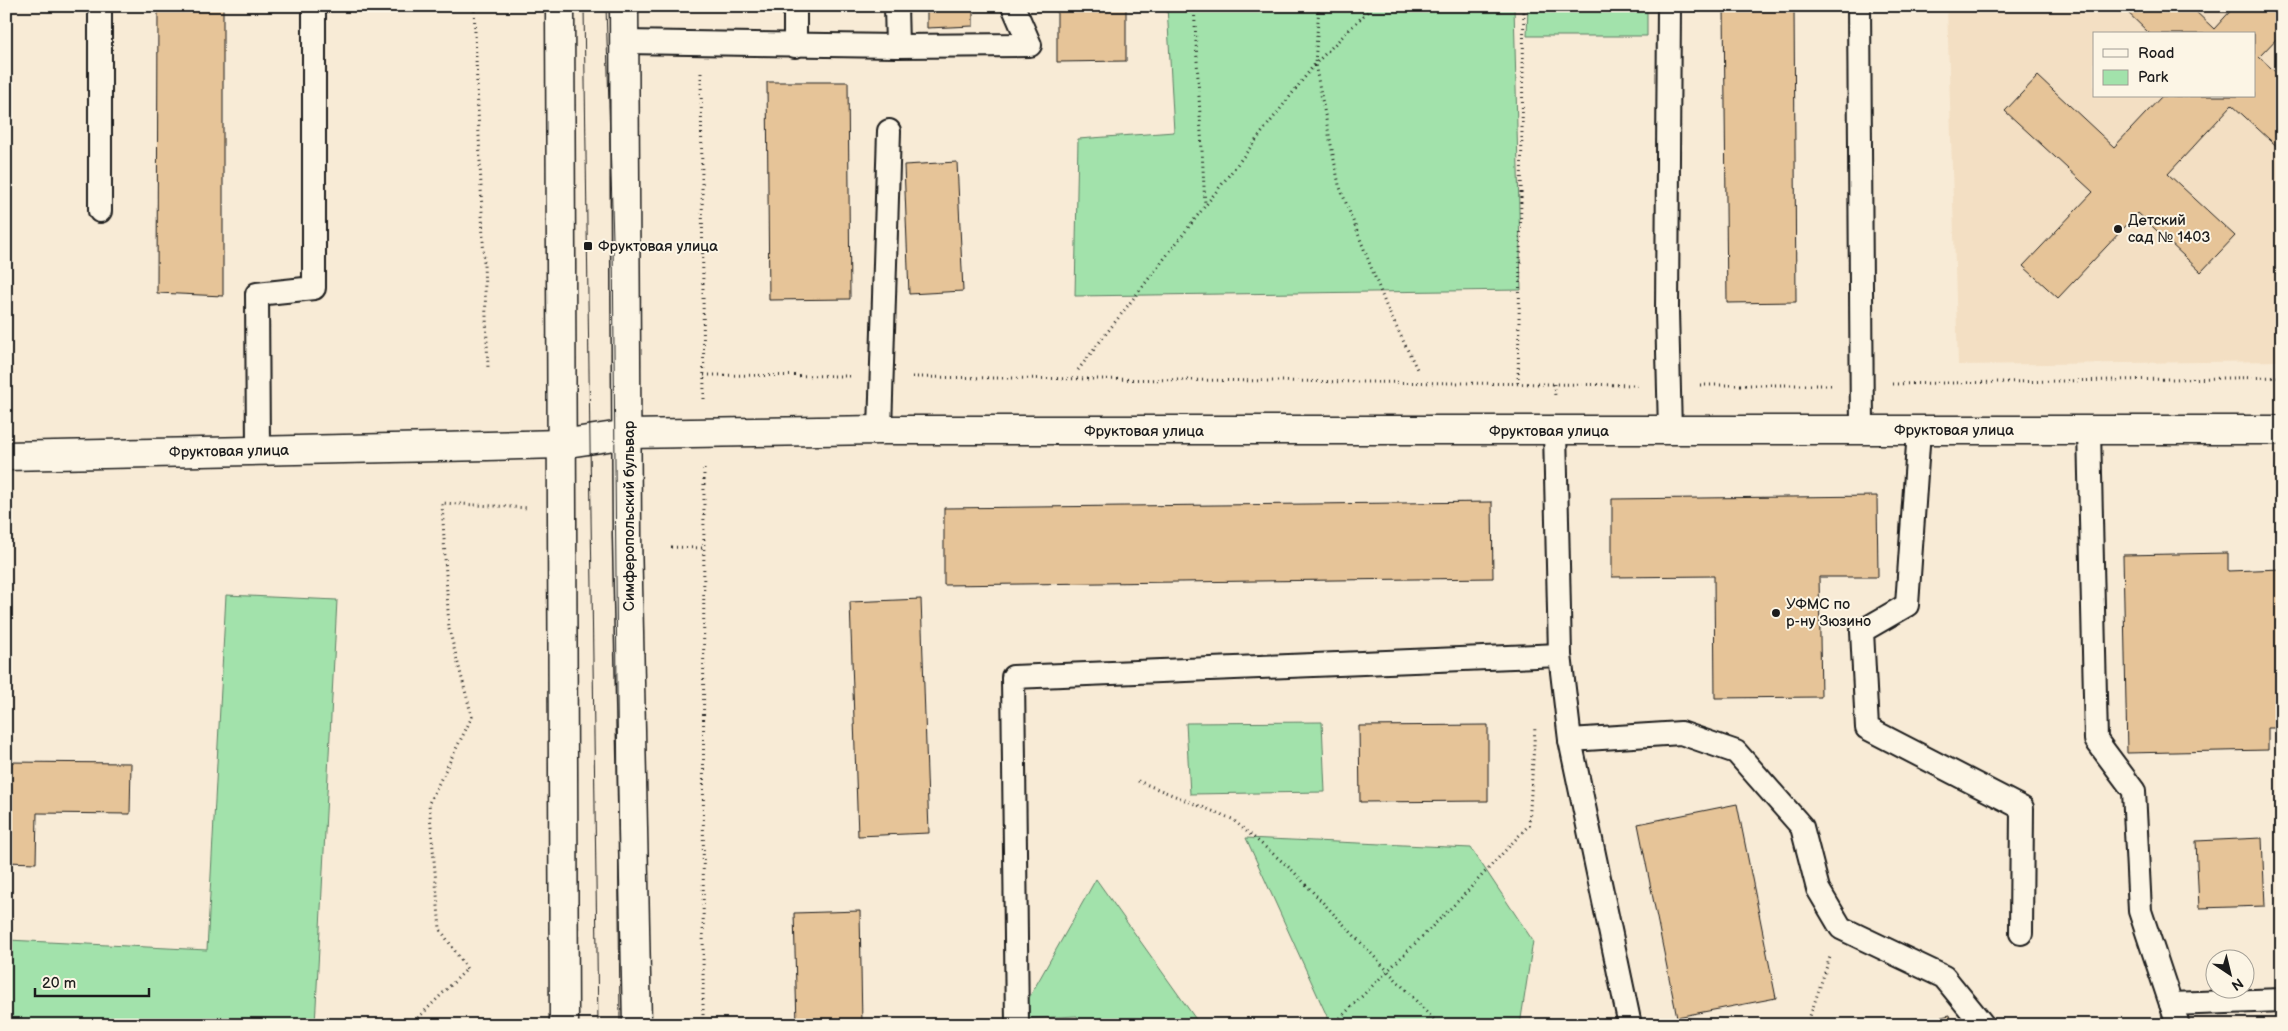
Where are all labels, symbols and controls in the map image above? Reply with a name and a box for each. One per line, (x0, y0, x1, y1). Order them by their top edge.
legend (2093, 32, 2256, 98)
text: Road (2138, 44, 2174, 63)
text: Park (2138, 68, 2169, 87)
place label: Детский сад № 1403 (2128, 211, 2211, 247)
marker: Детский сад № 1403 (2112, 223, 2124, 235)
place label: Фруктовая улица (598, 237, 718, 256)
marker: Фруктовая улица (582, 240, 594, 252)
street label: Симферопольский бульвар (620, 420, 639, 611)
street label: Фруктовая улица (1894, 421, 2014, 440)
street label: Фруктовая улица (1084, 422, 1204, 441)
street label: Фруктовая улица (1489, 422, 1609, 441)
street label: Фруктовая улица (169, 441, 289, 462)
place label: УФМС по р-ну Зюзино (1786, 595, 1871, 631)
marker: УФМС по р-ну Зюзино (1770, 607, 1782, 619)
north arrow (2206, 948, 2256, 998)
scale bar (35, 966, 149, 998)
text: 20 m (42, 974, 76, 993)
text: N (2228, 974, 2246, 994)

